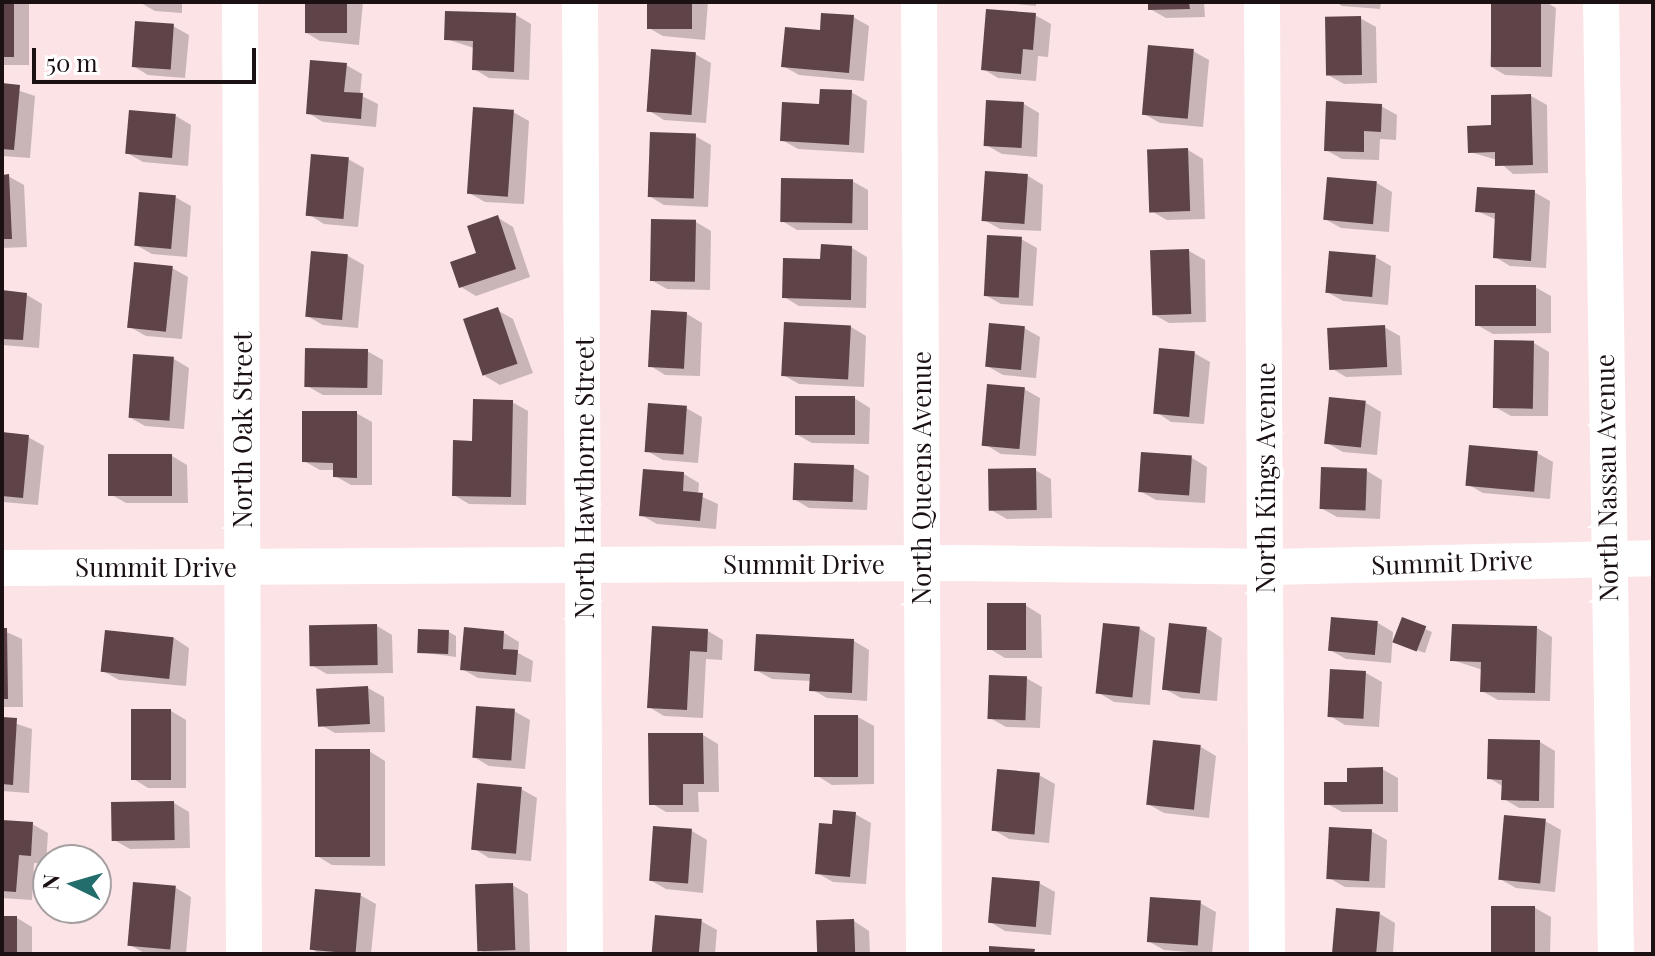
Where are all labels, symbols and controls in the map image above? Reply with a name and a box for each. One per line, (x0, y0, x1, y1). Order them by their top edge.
scale bar (36, 32, 260, 82)
text: 50 m (46, 46, 98, 78)
street label: North Oak Street (226, 331, 258, 529)
street label: North Hawthorne Street (568, 337, 600, 619)
street label: North Queens Avenue (905, 351, 937, 605)
street label: North Nassau Avenue (1588, 353, 1624, 603)
street label: North Kings Avenue (1249, 362, 1281, 594)
street label: Summit Drive (1370, 544, 1534, 580)
street label: Summit Drive (723, 548, 885, 580)
street label: Summit Drive (75, 551, 237, 583)
north arrow (32, 844, 112, 924)
text: N (34, 873, 66, 891)

